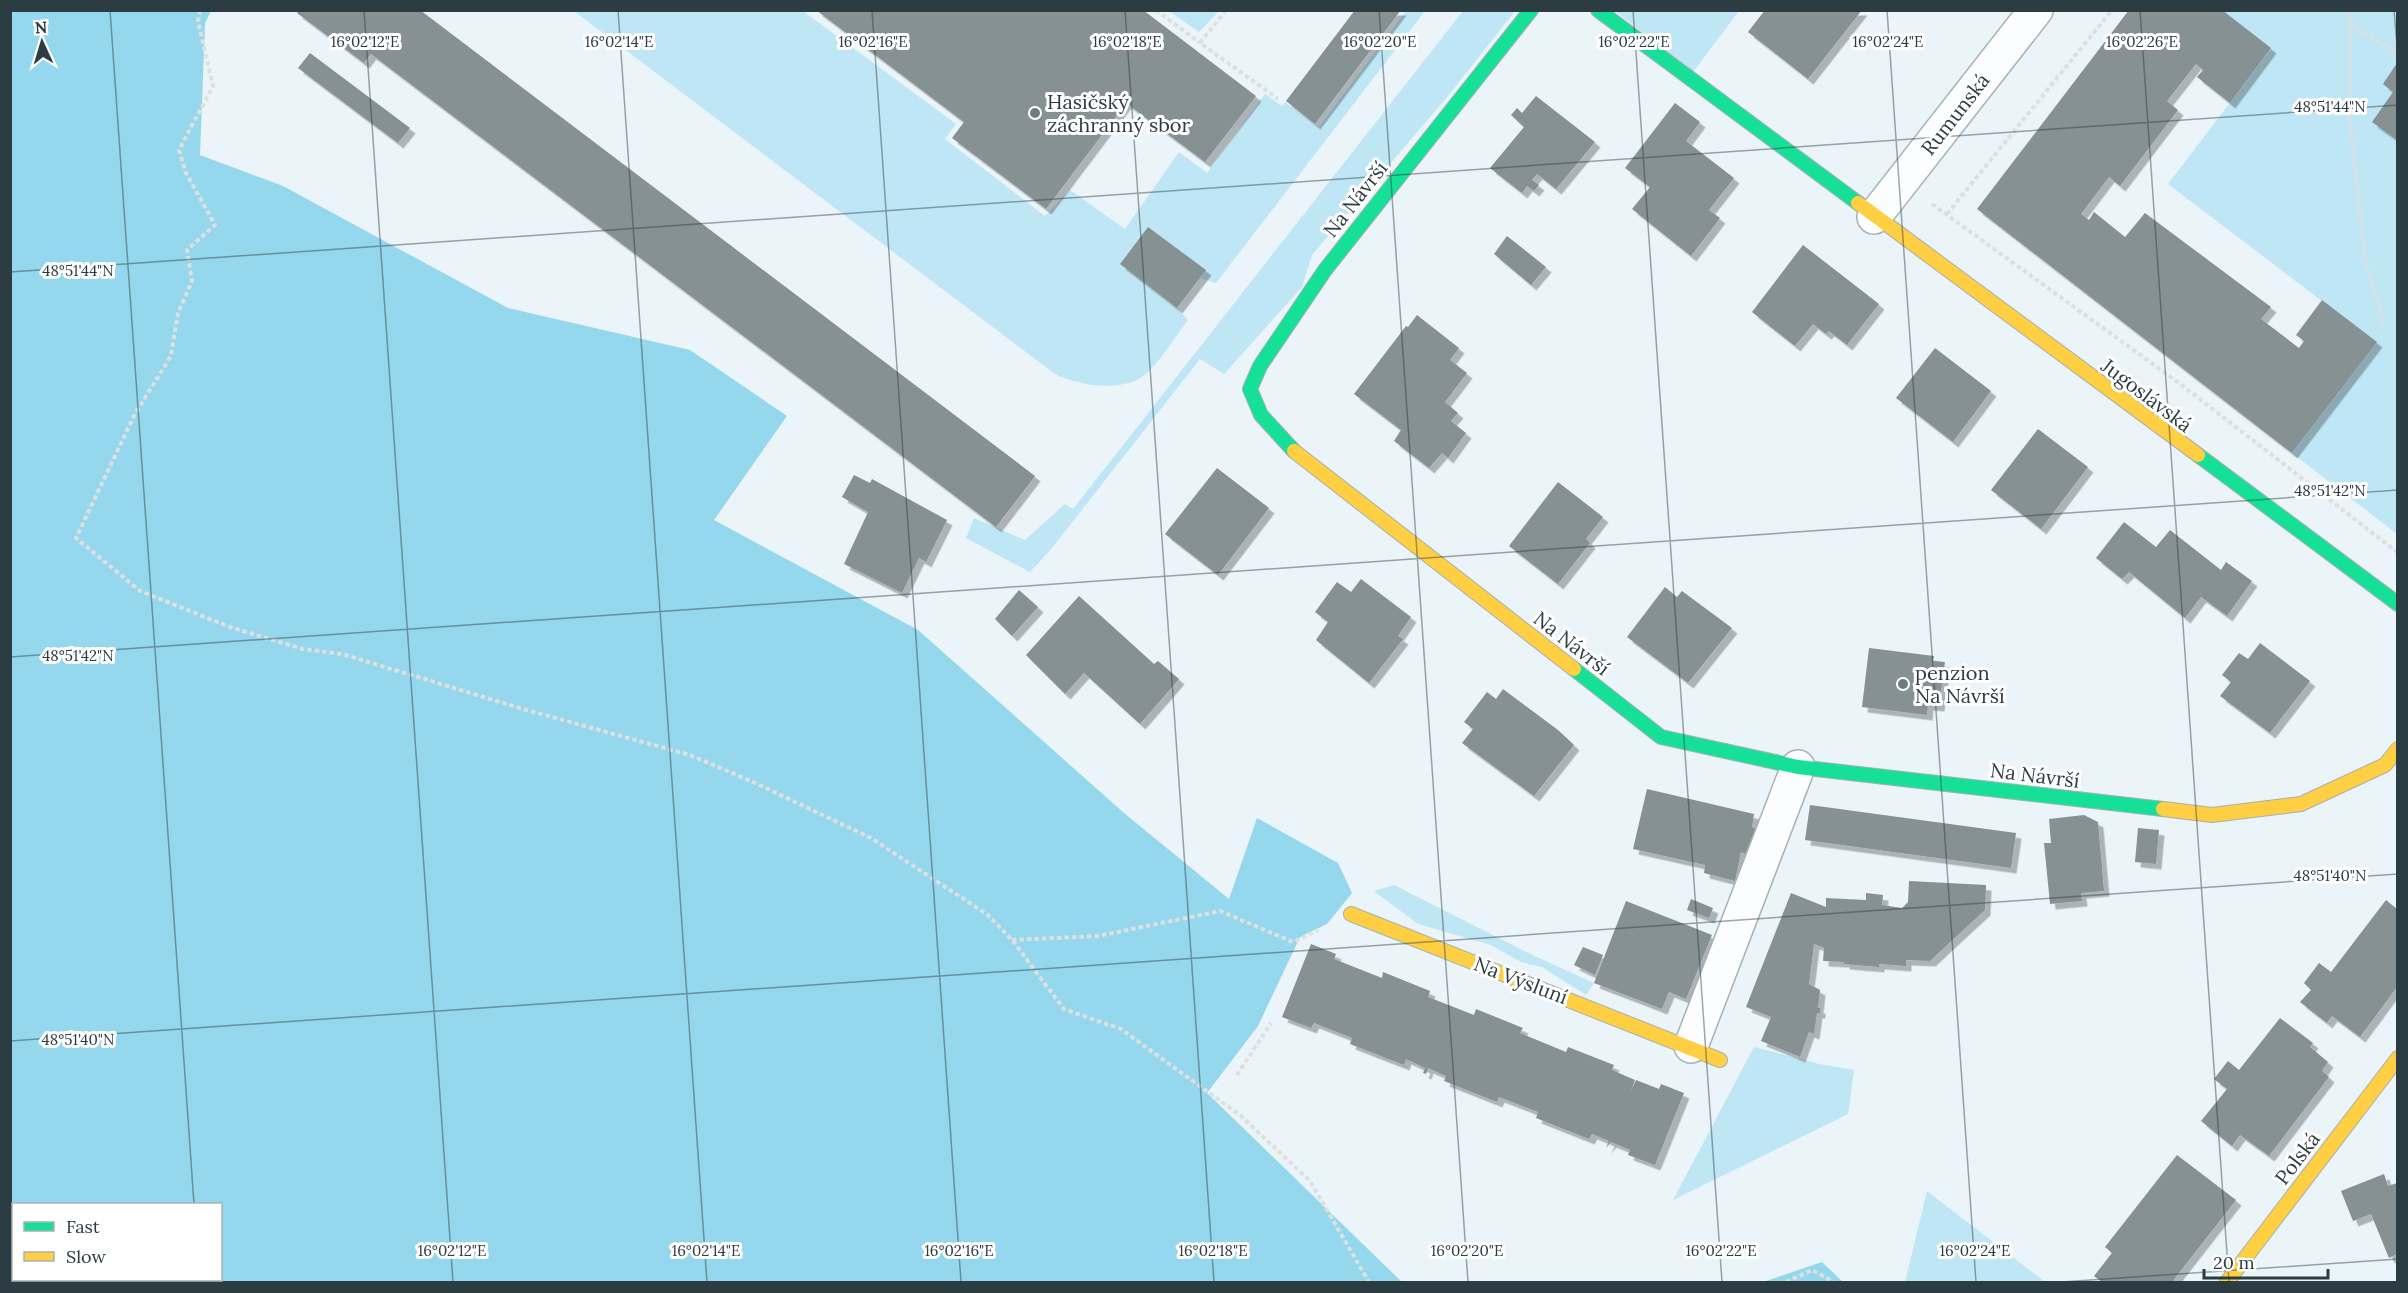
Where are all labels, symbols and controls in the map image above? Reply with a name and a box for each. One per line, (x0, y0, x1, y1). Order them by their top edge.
north arrow (12, 12, 72, 72)
text: N (34, 17, 48, 37)
text: 16°02'12"E (331, 32, 399, 51)
text: 16°02'14"E (585, 32, 653, 51)
text: 16°02'16"E (838, 32, 908, 51)
text: 16°02'18"E (1092, 32, 1162, 51)
text: 16°02'20"E (1344, 32, 1416, 51)
text: 16°02'22"E (1598, 32, 1670, 51)
text: 16°02'24"E (1853, 32, 1923, 51)
text: 16°02'26"E (2106, 32, 2178, 51)
street label: Rumunská (1915, 68, 1995, 160)
place label: Hasičský záchranný sbor (1047, 89, 1191, 137)
text: 48°51'44"N (2294, 97, 2366, 116)
marker: Hasičský záchranný sbor (1028, 106, 1042, 120)
street label: Na Návrší (1318, 156, 1392, 242)
text: 48°51'44"N (42, 261, 114, 280)
street label: Jugoslávská (2096, 352, 2197, 437)
text: 48°51'42"N (2294, 481, 2366, 500)
street label: Na Návrší (1529, 606, 1615, 680)
text: 48°51'42"N (42, 646, 114, 665)
place label: penzion Na Návrší (1915, 660, 2005, 708)
marker: penzion Na Návrší (1896, 677, 1910, 691)
street label: Na Návrší (1989, 757, 2081, 793)
text: 48°51'40"N (2294, 866, 2366, 885)
street label: Na Výsluní (1471, 951, 1571, 1009)
text: 48°51'40"N (42, 1030, 114, 1049)
street label: Polská (2269, 1127, 2325, 1189)
legend (12, 1203, 222, 1281)
text: Fast (66, 1215, 100, 1238)
text: 16°02'12"E (418, 1241, 486, 1260)
text: 16°02'14"E (672, 1241, 740, 1260)
text: 16°02'16"E (924, 1241, 994, 1260)
text: 16°02'18"E (1178, 1241, 1248, 1260)
text: 16°02'20"E (1431, 1241, 1503, 1260)
text: 16°02'22"E (1685, 1241, 1757, 1260)
text: 16°02'24"E (1940, 1241, 2010, 1260)
scale bar (2204, 1242, 2328, 1280)
text: Slow (66, 1245, 106, 1268)
text: 20 m (2213, 1251, 2255, 1274)

